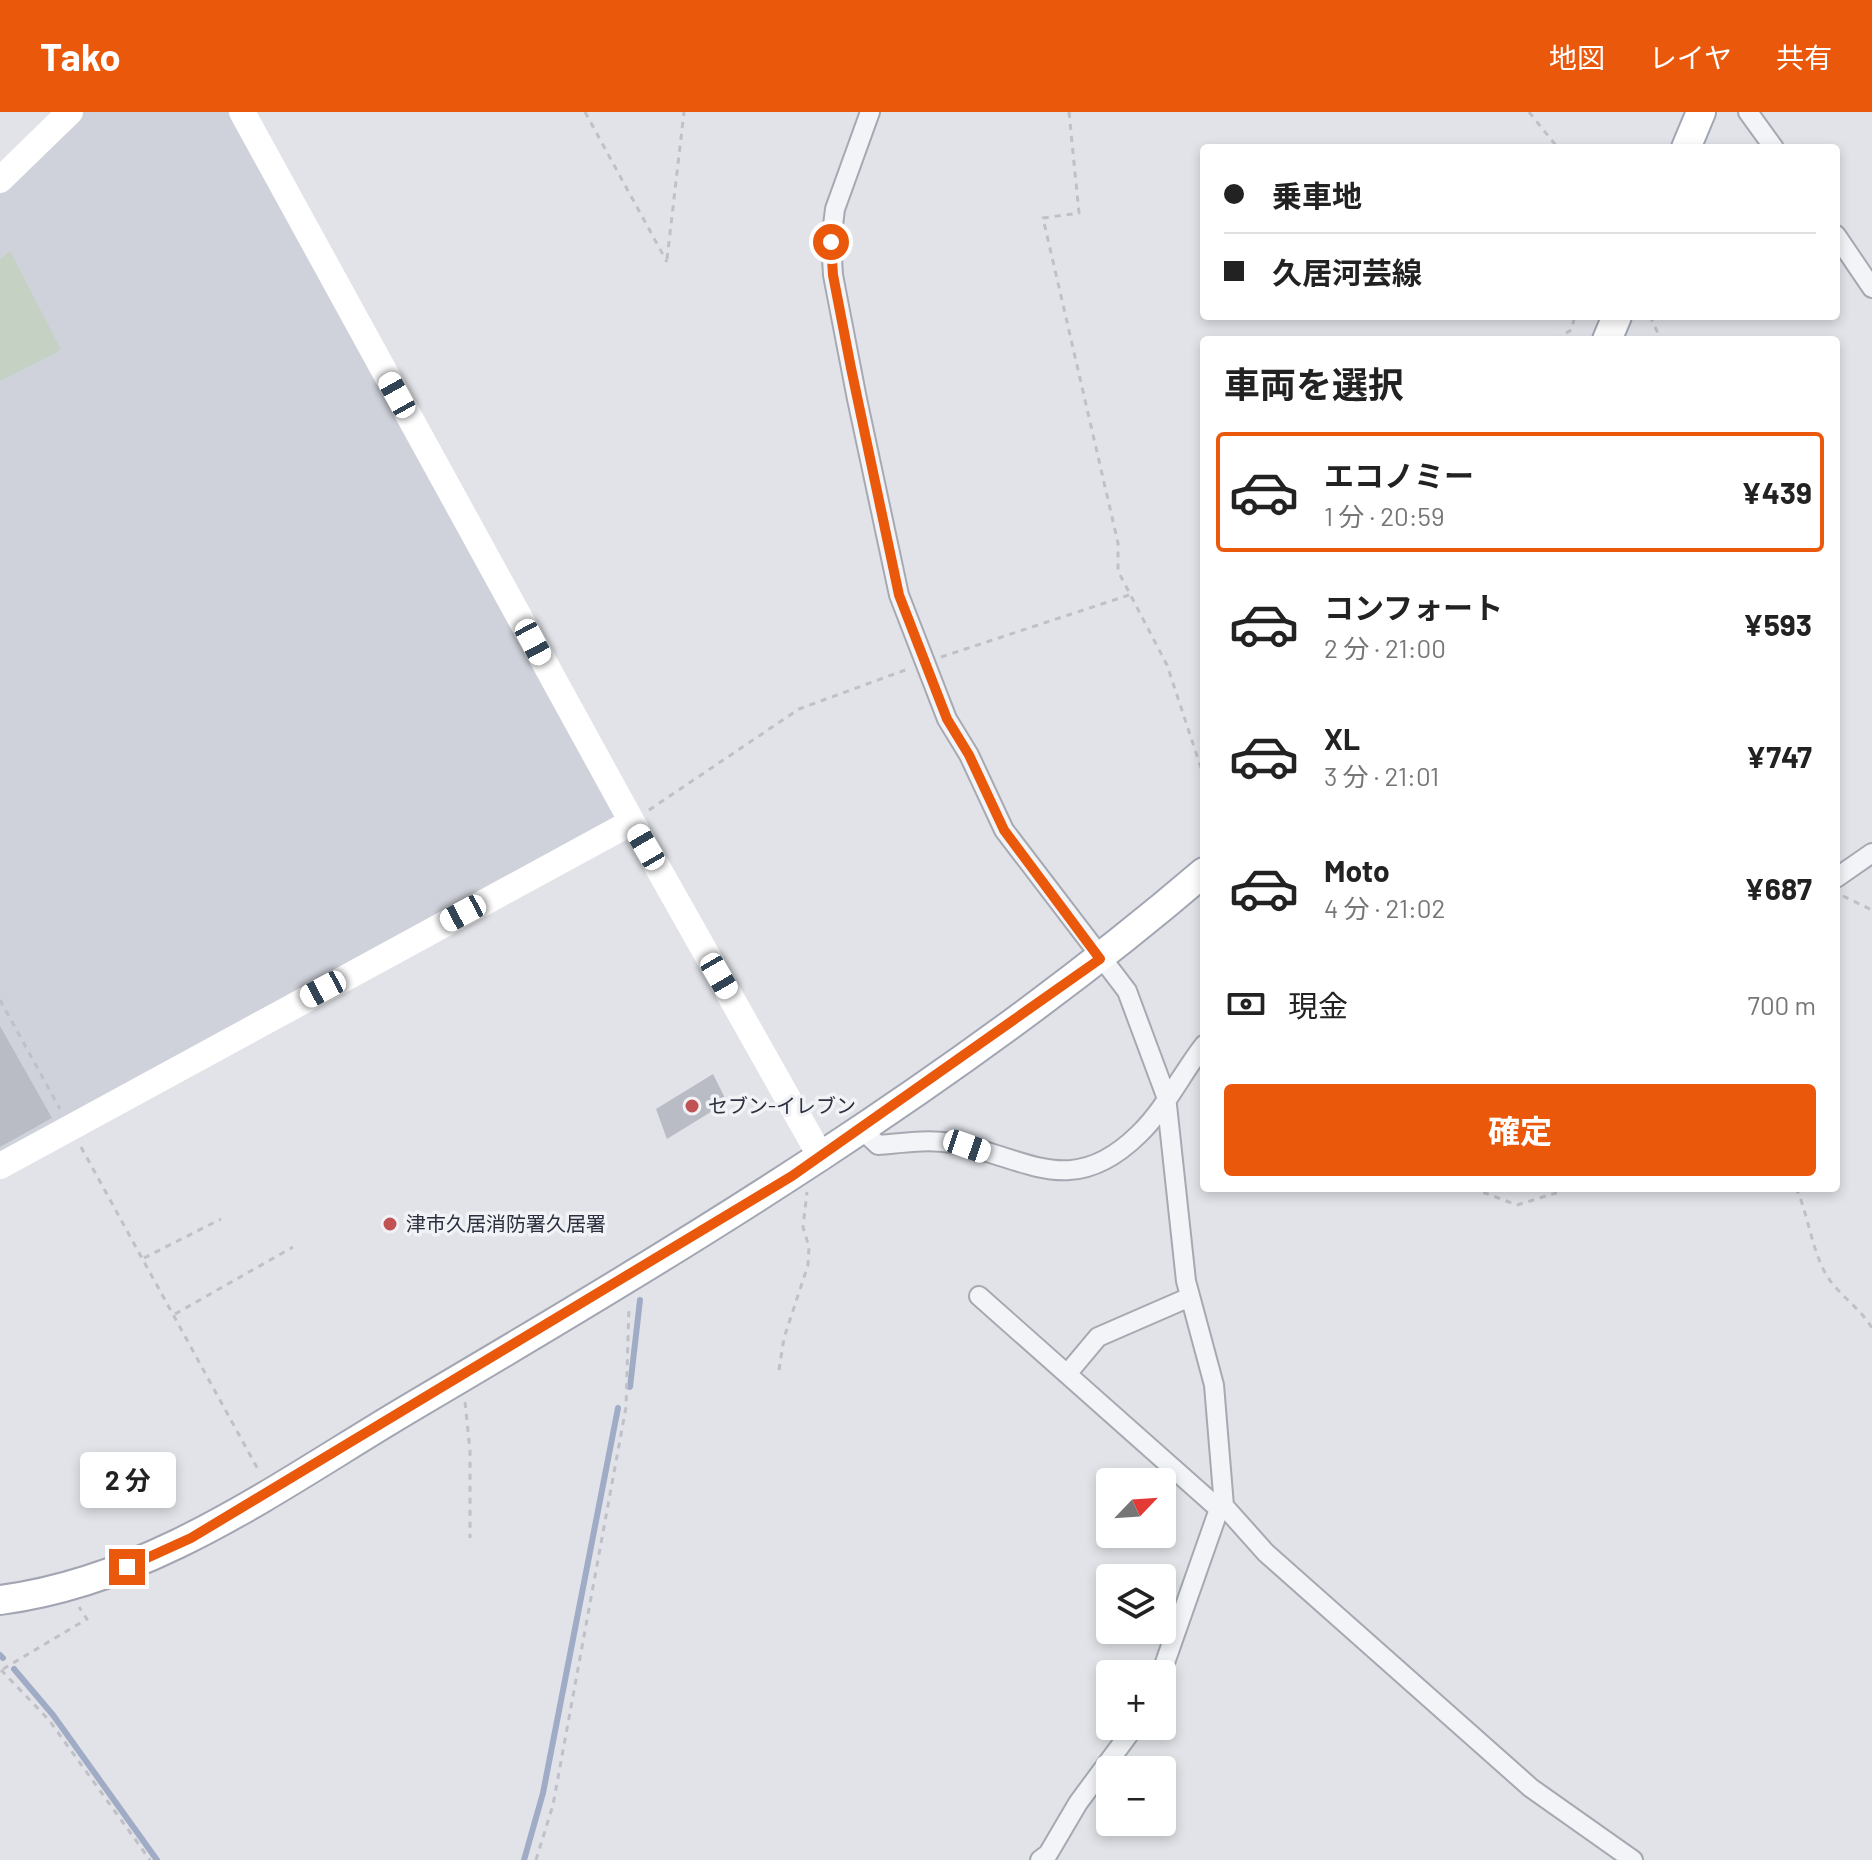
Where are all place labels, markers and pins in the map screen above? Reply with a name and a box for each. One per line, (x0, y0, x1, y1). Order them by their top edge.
place label: セブン-イレブン (708, 1093, 856, 1117)
marker: セブン-イレブン (683, 1097, 701, 1115)
place label: 津市久居消防署久居署 (406, 1211, 606, 1235)
marker: 津市久居消防署久居署 (381, 1215, 399, 1233)

